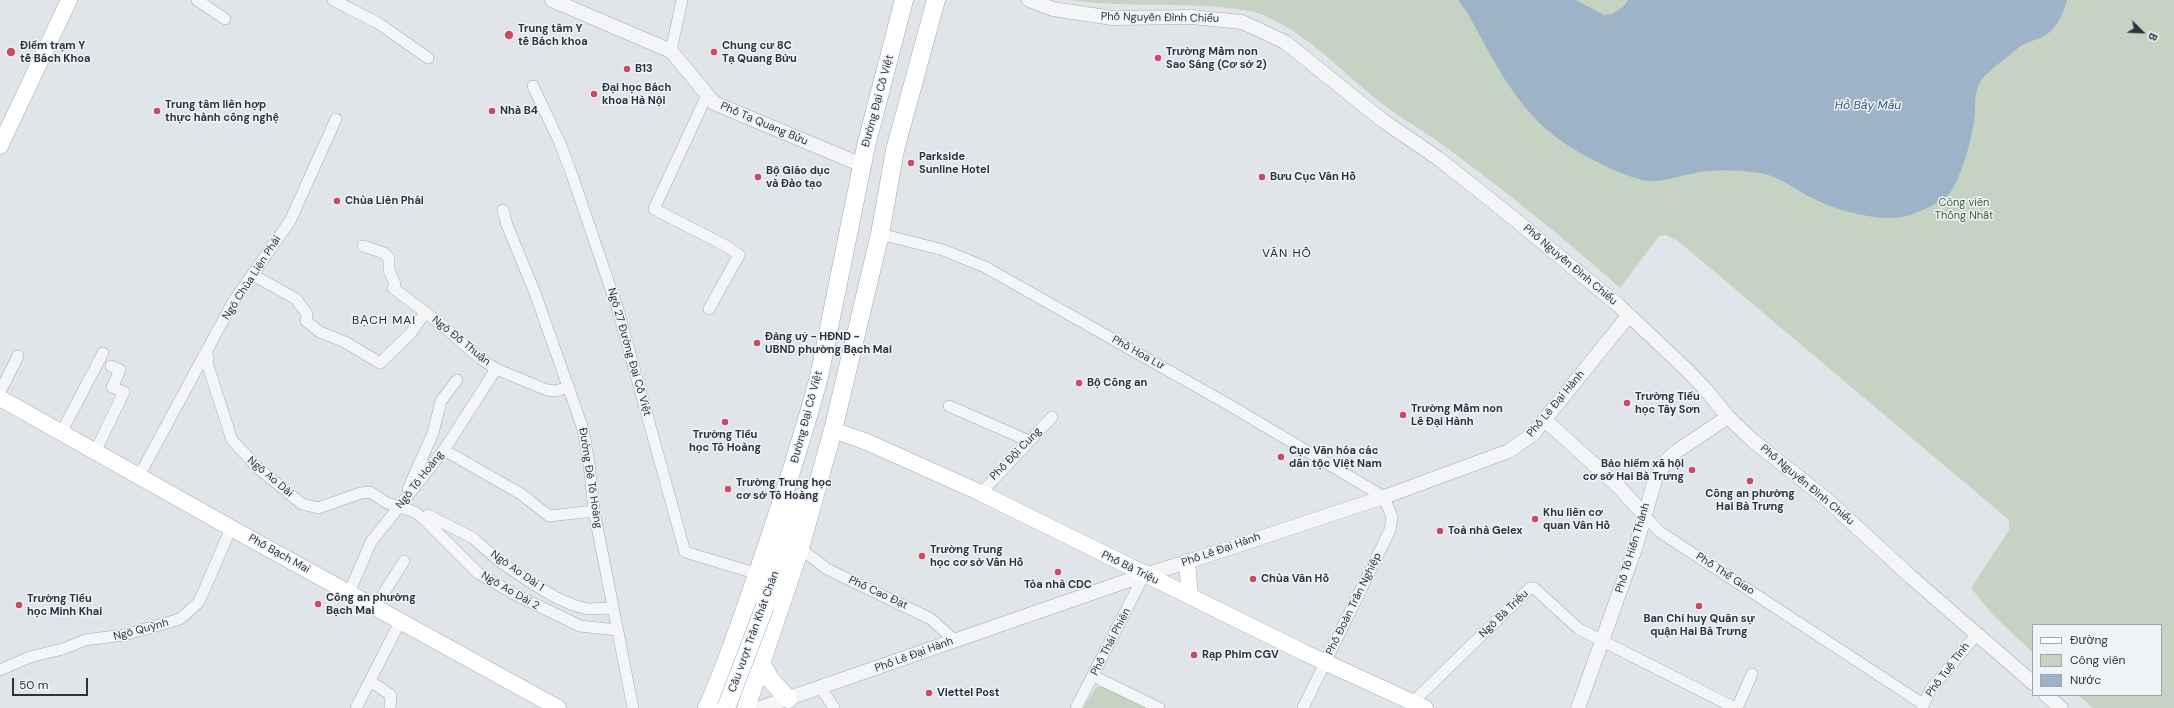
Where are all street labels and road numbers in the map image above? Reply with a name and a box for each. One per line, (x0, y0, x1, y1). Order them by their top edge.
street label: Phố Nguyễn Đình Chiểu (1101, 10, 1219, 26)
street label: Đường Đại Cồ Việt (859, 53, 897, 149)
street label: Phố Tạ Quang Bửu (718, 100, 810, 148)
street label: Phố Nguyễn Đình Chiểu (1520, 222, 1620, 308)
street label: Ngõ Chùa Liên Phái (220, 233, 284, 323)
street label: Ngõ 27 Đường Đại Cồ Việt (604, 286, 654, 418)
street label: Ngõ Đỗ Thuận (429, 313, 493, 369)
street label: Phố Hoa Lư (1109, 333, 1167, 373)
street label: Phố Lê Đại Hành (1524, 368, 1588, 440)
street label: Đường Đại Cồ Việt (788, 369, 826, 465)
street label: Phố Đội Cung (988, 425, 1044, 483)
street label: Đường Đê Tô Hoàng (576, 427, 604, 529)
street label: Phố Nguyễn Đình Chiểu (1757, 442, 1857, 528)
street label: Ngõ Tô Hoàng (393, 448, 447, 512)
street label: Ngõ Ao Dài (244, 454, 296, 500)
street label: Phố Tô Hiến Thành (1613, 501, 1653, 595)
street label: Phố Lê Đại Hành (1180, 530, 1262, 570)
street label: Phố Bạch Mai (246, 532, 312, 576)
street label: Ngõ Ao Dài 1 (488, 548, 546, 594)
street label: Phố Bà Triệu (1099, 548, 1161, 588)
street label: Phố Thể Giao (1693, 550, 1757, 598)
street label: Phố Đoàn Trần Nghiệp (1323, 551, 1385, 657)
street label: Ngõ Ao Dài 2 (479, 569, 541, 613)
street label: Cầu vượt Trần Khát Chân (726, 570, 782, 694)
street label: Phố Cao Đạt (846, 574, 910, 612)
street label: Ngõ Bà Triệu (1477, 587, 1531, 641)
street label: Phố Thái Phiên (1088, 606, 1134, 678)
street label: Ngõ Quỳnh (112, 616, 170, 644)
street label: Phố Lê Đại Hành (873, 635, 955, 675)
street label: Phố Tuệ Tĩnh (1923, 640, 1973, 700)

